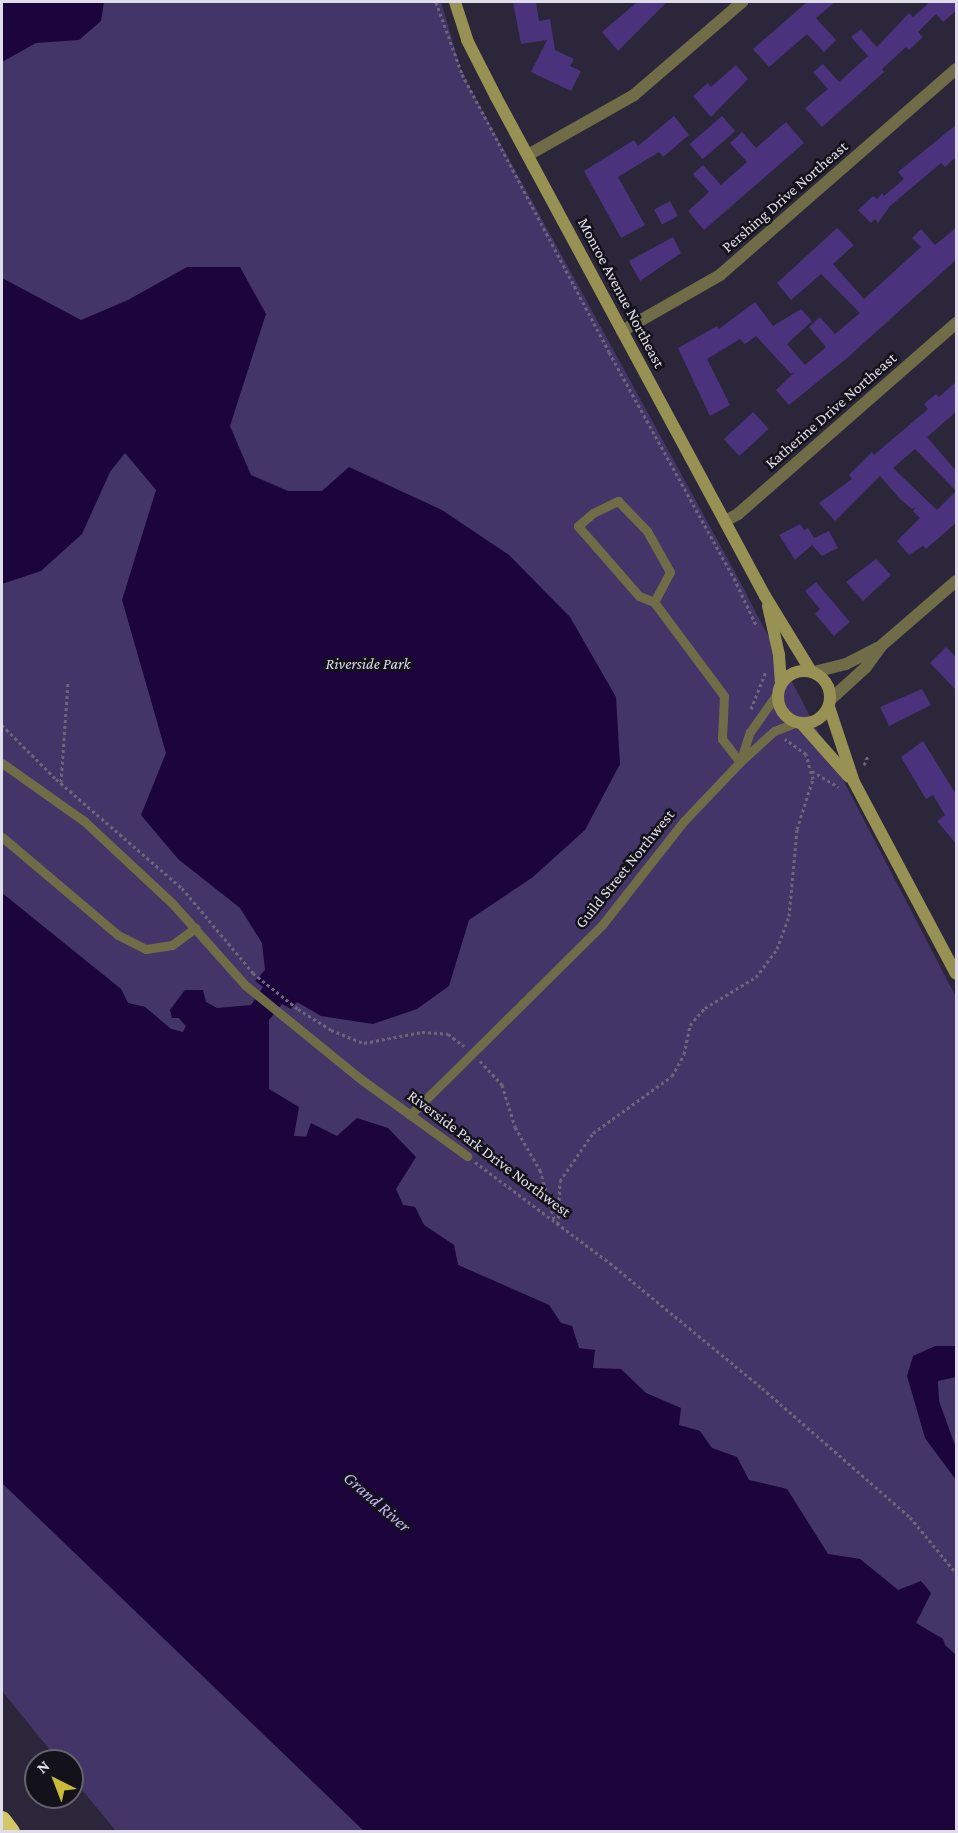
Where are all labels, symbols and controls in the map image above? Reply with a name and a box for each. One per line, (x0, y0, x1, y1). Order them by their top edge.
street label: Pershing Drive Northeast (718, 137, 852, 257)
street label: Monroe Avenue Northeast (573, 215, 669, 371)
street label: Katherine Drive Northeast (761, 349, 901, 473)
park label: Riverside Park (326, 654, 410, 674)
street label: Guild Street Northwest (571, 806, 679, 932)
street label: Riverside Park Drive Northwest (404, 1086, 574, 1222)
water label: Grand River (339, 1467, 415, 1537)
north arrow (24, 1749, 84, 1809)
text: N (33, 1757, 53, 1777)

